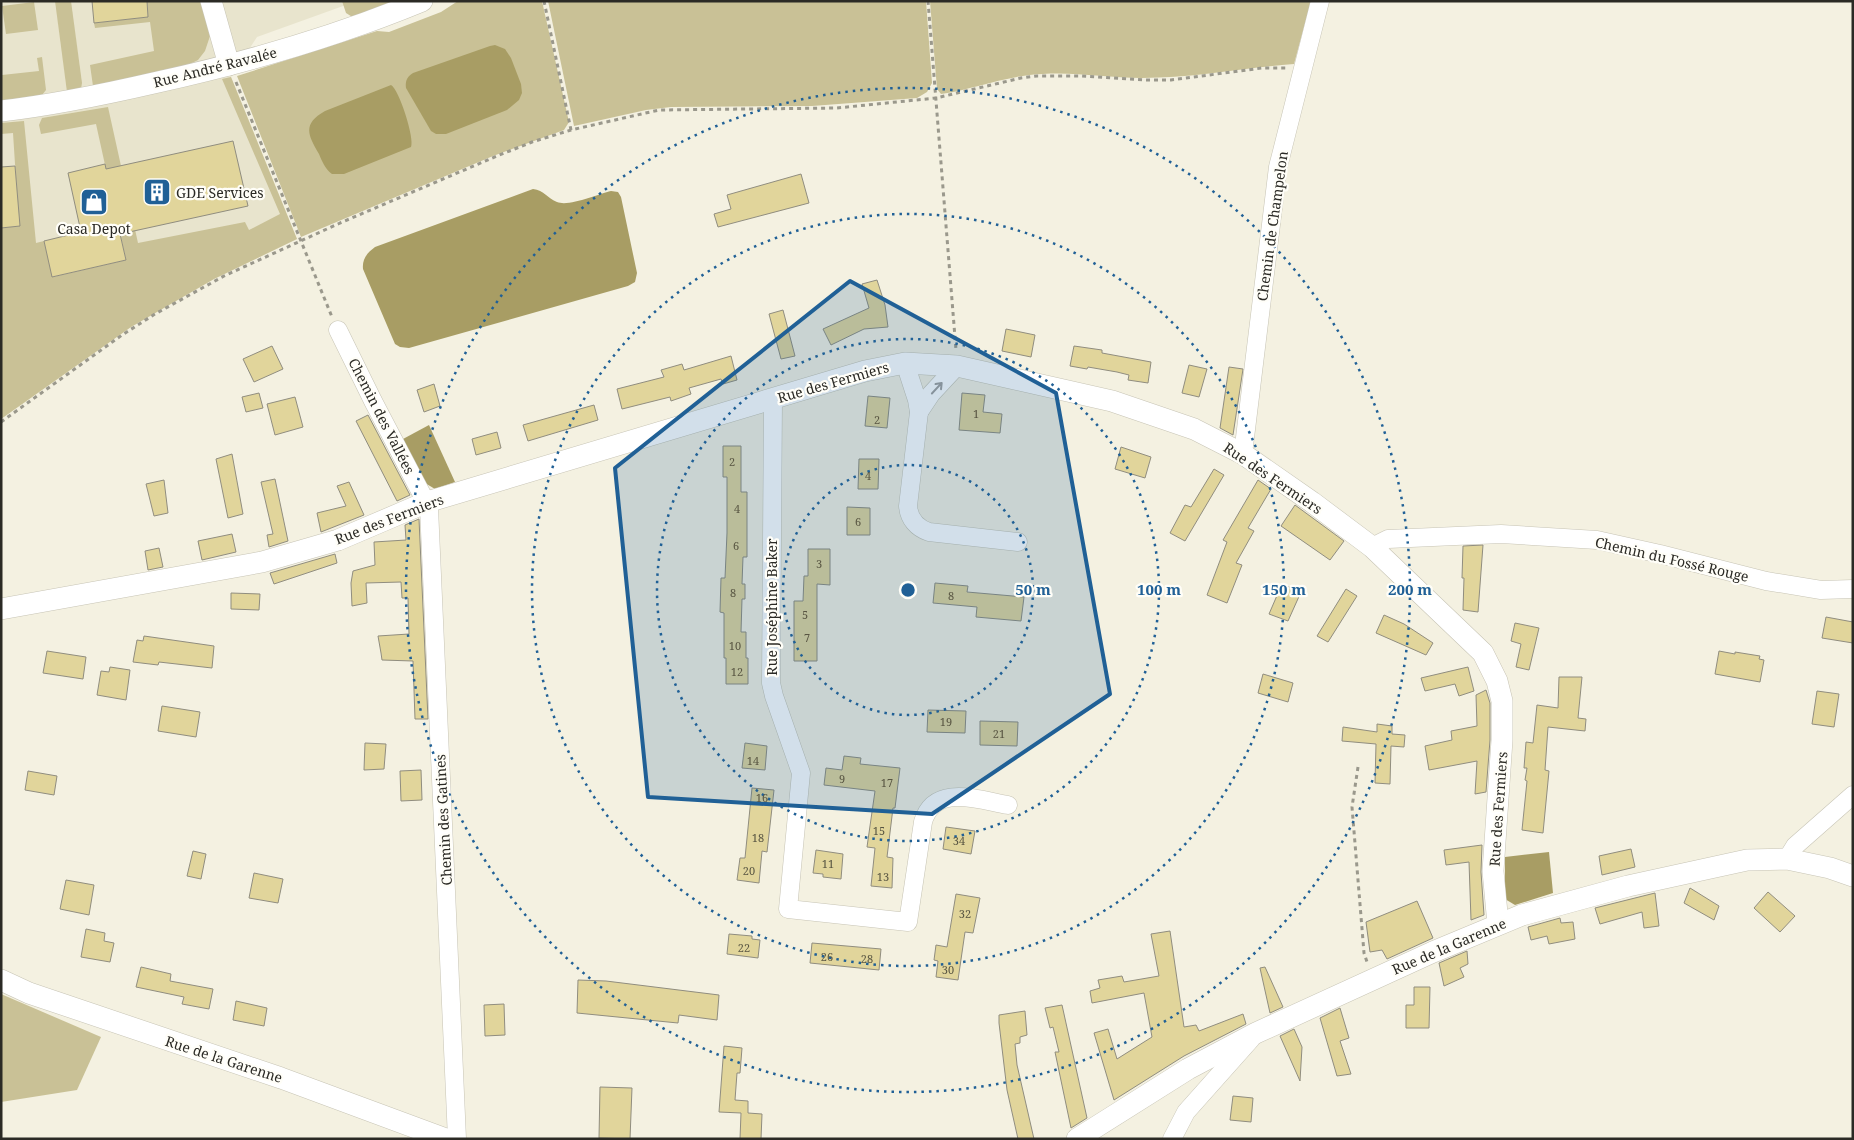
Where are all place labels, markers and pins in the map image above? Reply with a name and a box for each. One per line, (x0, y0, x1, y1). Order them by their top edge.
building icon: GDE Services (142, 177, 172, 207)
place label: GDE Services (176, 183, 264, 202)
shop icon: Casa Depot (79, 187, 109, 217)
place label: Casa Depot (57, 219, 131, 238)
centre of rings (899, 581, 917, 599)

